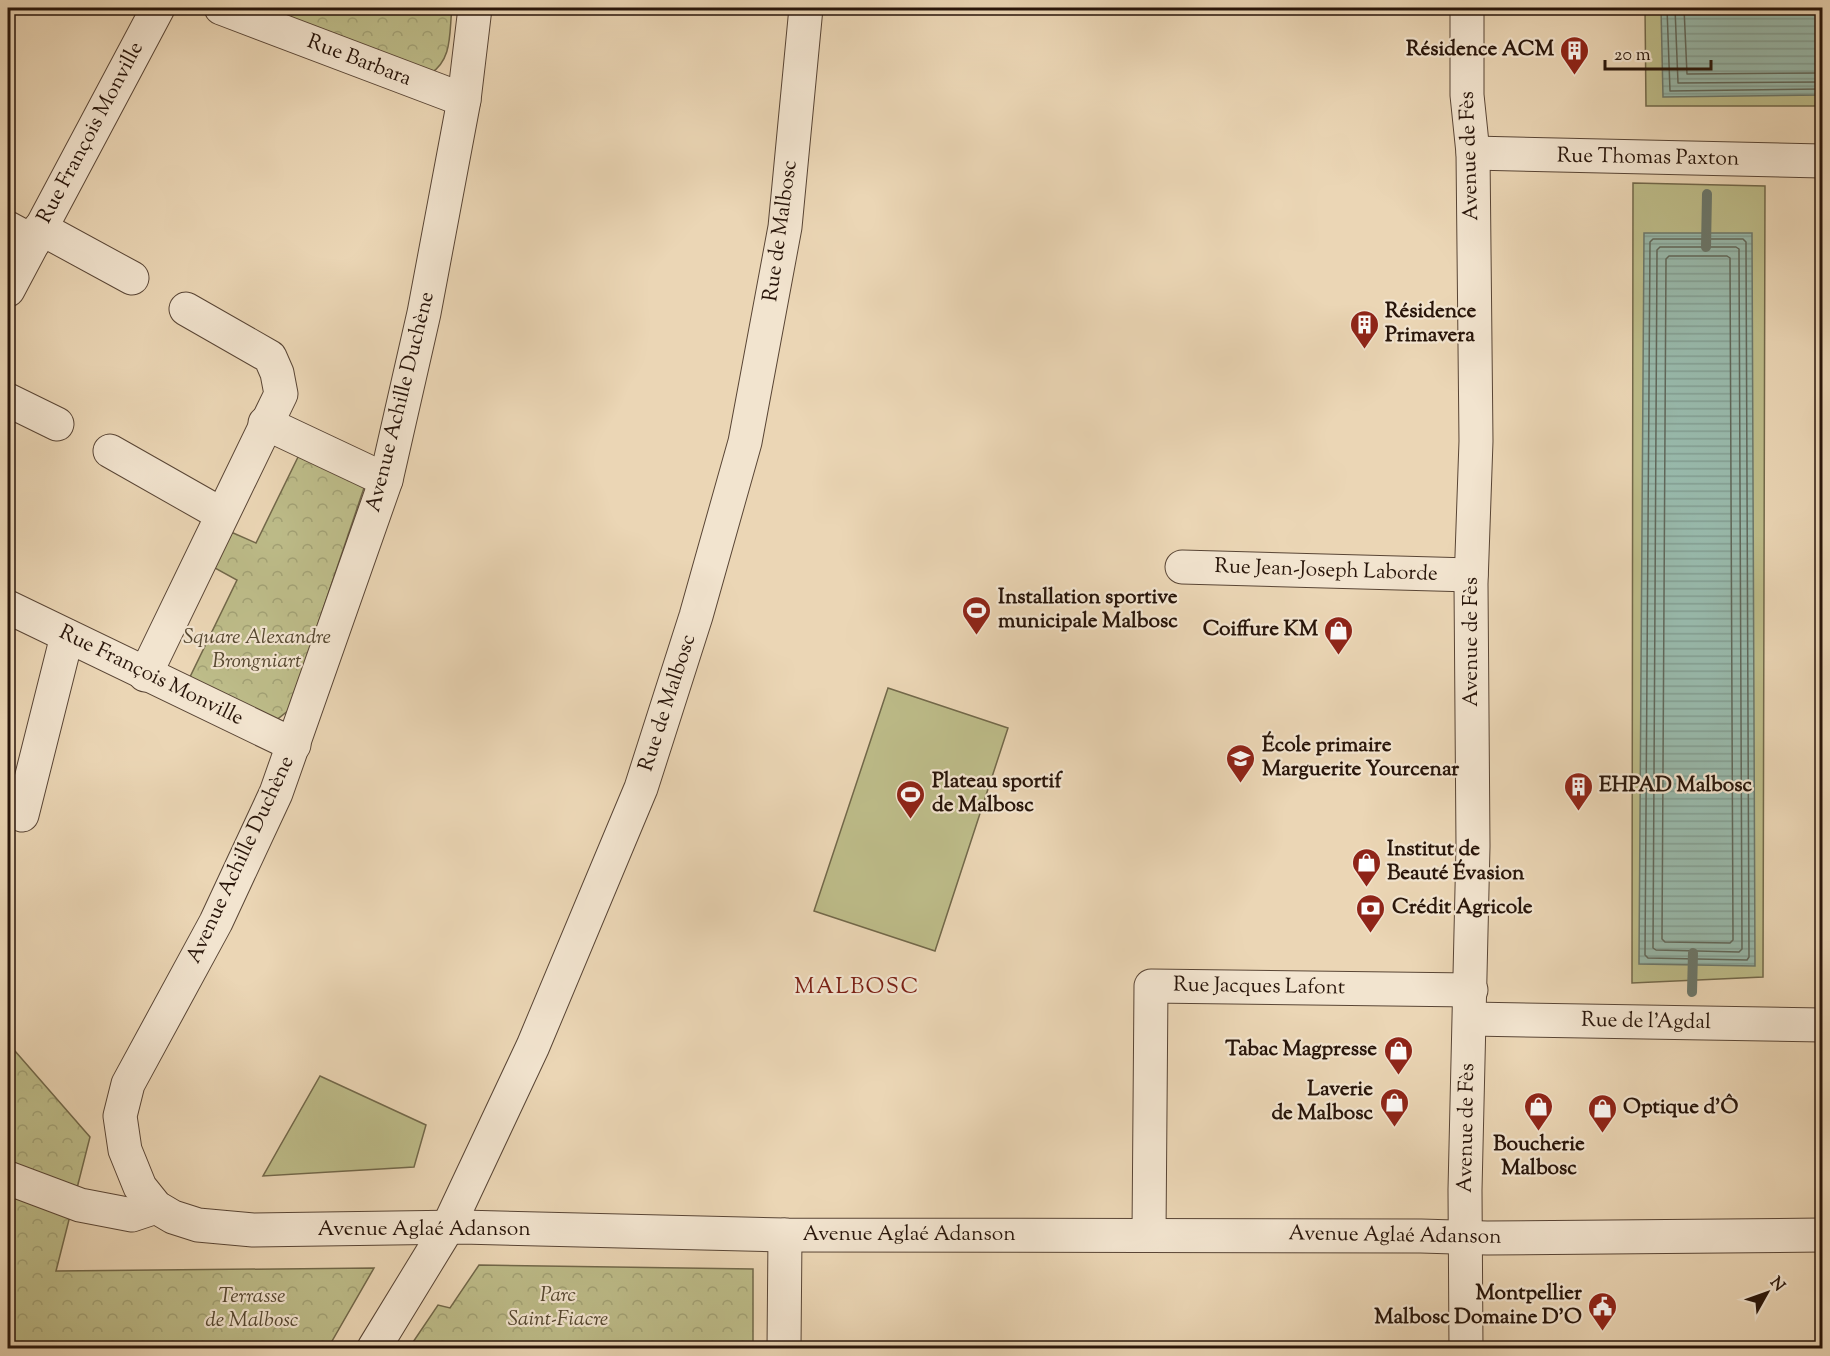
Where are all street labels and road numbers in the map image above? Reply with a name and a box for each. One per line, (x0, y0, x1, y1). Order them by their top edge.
street label: Rue Barbara (302, 27, 416, 95)
street label: Rue François Monville (30, 37, 152, 229)
street label: Avenue de Fès (1453, 91, 1487, 221)
street label: Rue Thomas Paxton (1556, 141, 1740, 175)
street label: Rue de Malbosc (756, 158, 806, 304)
street label: Avenue Achille Duchène (359, 289, 443, 515)
street label: Rue Jean-Joseph Laborde (1214, 552, 1438, 590)
street label: Avenue de Fès (1457, 577, 1487, 707)
street label: Rue François Monville (54, 618, 248, 734)
street label: Rue de Malbosc (632, 631, 704, 775)
street label: Avenue Achille Duchène (180, 751, 302, 969)
street label: Rue Jacques Lafont (1173, 971, 1345, 1003)
street label: Rue de l'Agdal (1581, 1006, 1711, 1038)
street label: Avenue de Fès (1451, 1063, 1483, 1193)
street label: Avenue Aglaé Adanson (317, 1215, 531, 1245)
street label: Avenue Aglaé Adanson (1288, 1219, 1502, 1253)
street label: Avenue Aglaé Adanson (802, 1220, 1016, 1250)

